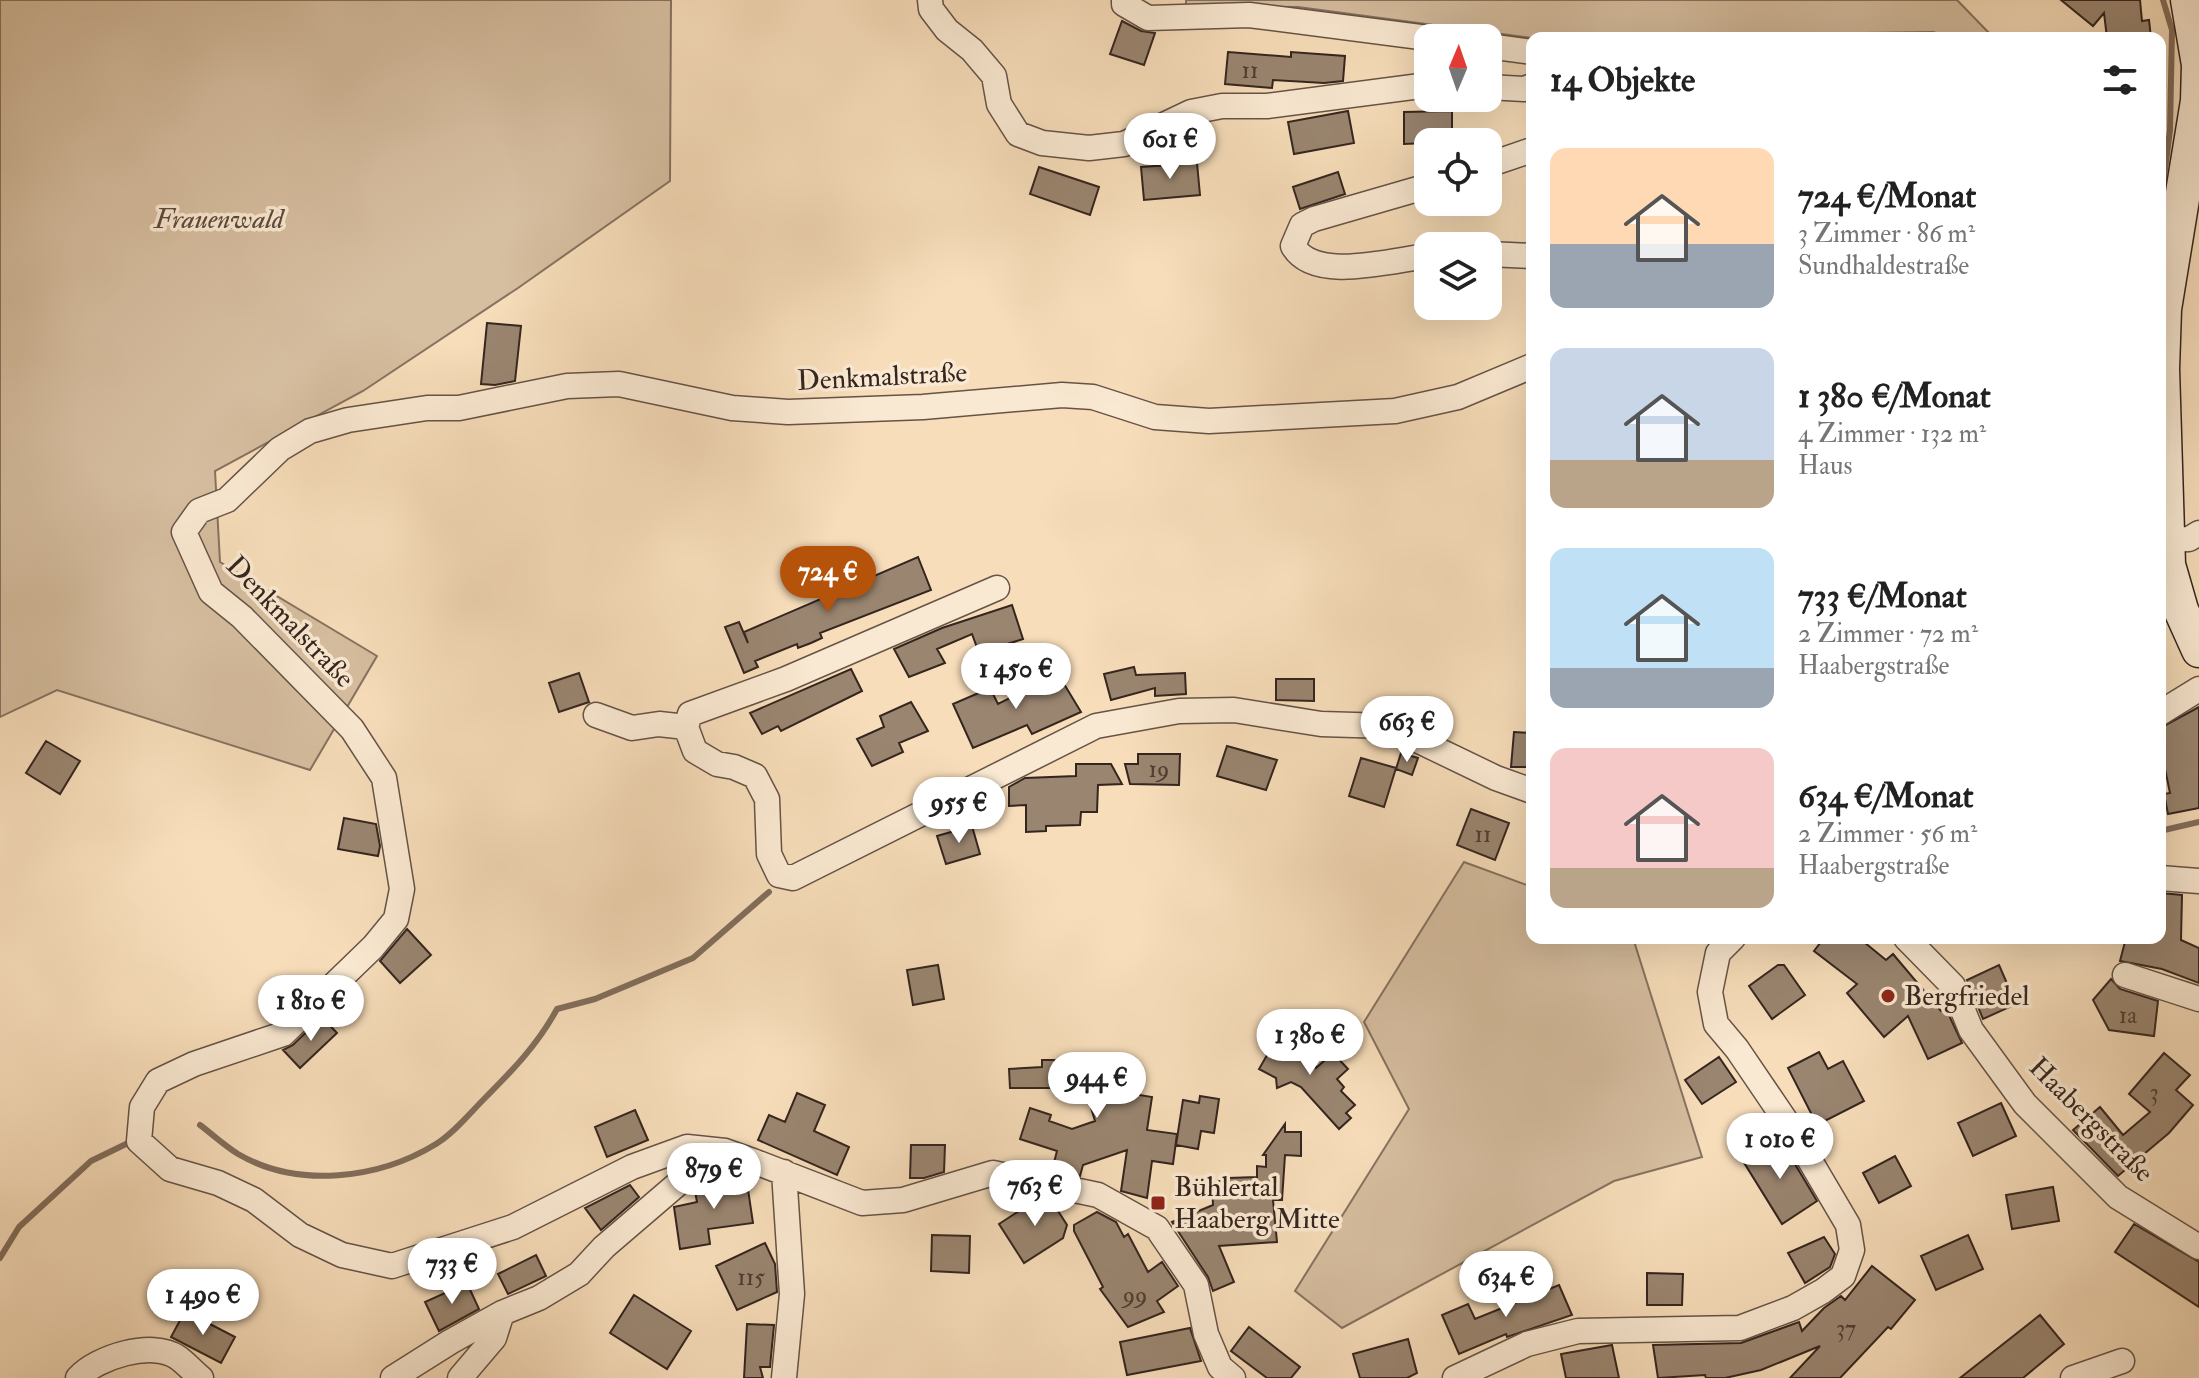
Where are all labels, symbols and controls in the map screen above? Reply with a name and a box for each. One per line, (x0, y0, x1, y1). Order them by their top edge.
north arrow (1414, 24, 1502, 112)
map controls (1414, 24, 1502, 320)
house number: 11 (1241, 55, 1259, 86)
icon: filters (2098, 58, 2142, 102)
text: 14 Objekte (1550, 59, 1695, 102)
pin: 601 € (1114, 113, 1226, 181)
text: 601 € (1142, 123, 1198, 155)
button: locate (1414, 128, 1502, 216)
text: 724 €/Monat (1798, 175, 1976, 218)
icon: home (1614, 180, 1710, 276)
park label: Frauenwald (152, 202, 286, 237)
text: 3 Zimmer · 86 m² (1798, 218, 1975, 250)
button: layers (1414, 232, 1502, 320)
text: Sundhaldestraße (1798, 250, 1969, 282)
street label: Denkmalstraße (796, 355, 968, 399)
text: 1 380 €/Monat (1798, 375, 1991, 418)
icon: home (1614, 380, 1710, 476)
text: 4 Zimmer · 132 m² (1798, 418, 1986, 450)
text: Haus (1798, 450, 1852, 482)
pin: 724 € (772, 546, 884, 614)
street label: Denkmalstraße (218, 549, 362, 696)
text: 724 € (798, 556, 858, 588)
text: 733 €/Monat (1798, 575, 1967, 618)
icon: home (1614, 580, 1710, 676)
text: 2 Zimmer · 72 m² (1798, 618, 1978, 650)
pin: 1 450 € (942, 643, 1090, 711)
text: Haabergstraße (1798, 650, 1949, 682)
text: 1 450 € (979, 653, 1053, 685)
pin: 663 € (1351, 696, 1463, 764)
text: 663 € (1379, 706, 1435, 738)
house number: 19 (1149, 754, 1169, 785)
text: 634 €/Monat (1798, 775, 1973, 818)
pin: 955 € (903, 777, 1015, 845)
icon: home (1614, 780, 1710, 876)
text: 955 € (931, 787, 987, 819)
text: 2 Zimmer · 56 m² (1798, 818, 1977, 850)
house number: 11 (1474, 819, 1492, 850)
text: Haabergstraße (1798, 850, 1949, 882)
pin: 1 810 € (237, 975, 385, 1043)
place label: Bergfriedel (1904, 979, 2029, 1014)
text: 1 810 € (276, 985, 346, 1017)
marker: Bergfriedel (1879, 987, 1897, 1005)
house number: 1a (2119, 1000, 2138, 1031)
pin: 1 380 € (1236, 1009, 1384, 1077)
text: 1 380 € (1275, 1019, 1345, 1051)
street label: Haabergstraße (2021, 1050, 2161, 1190)
pin: 944 € (1041, 1052, 1153, 1120)
text: 944 € (1066, 1062, 1128, 1094)
house number: 3 (2149, 1077, 2159, 1108)
pin: 1 010 € (1706, 1113, 1854, 1181)
text: 1 010 € (1744, 1123, 1816, 1155)
pin: 879 € (658, 1143, 770, 1211)
text: 879 € (685, 1153, 743, 1185)
pin: 763 € (979, 1160, 1091, 1228)
text: 763 € (1007, 1170, 1063, 1202)
place label: Bühlertal Haaberg Mitte (1174, 1170, 1340, 1237)
marker: Bühlertal Haaberg Mitte (1149, 1194, 1167, 1212)
pin: 733 € (396, 1238, 508, 1306)
text: 733 € (426, 1248, 478, 1280)
pin: 634 € (1450, 1251, 1562, 1319)
text: 634 € (1477, 1261, 1535, 1293)
house number: 115 (737, 1262, 765, 1293)
pin: 1 490 € (129, 1269, 277, 1337)
text: 1 490 € (165, 1279, 241, 1311)
house number: 99 (1121, 1280, 1147, 1311)
house number: 37 (1836, 1313, 1856, 1344)

